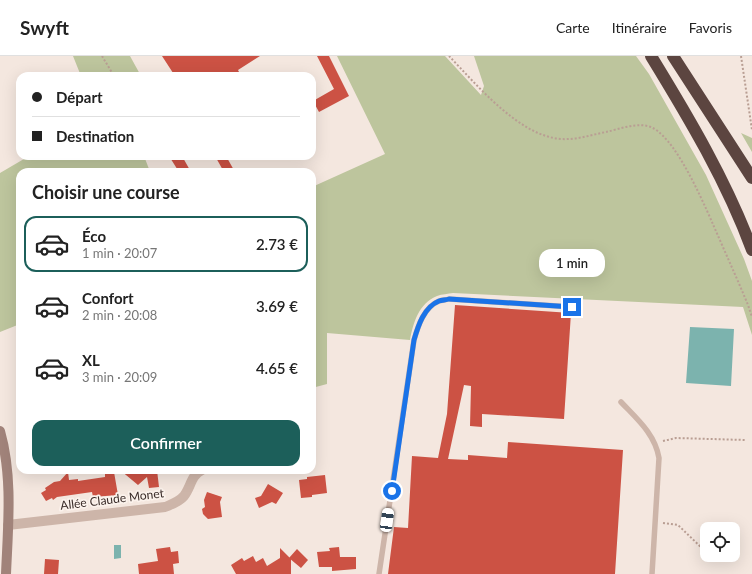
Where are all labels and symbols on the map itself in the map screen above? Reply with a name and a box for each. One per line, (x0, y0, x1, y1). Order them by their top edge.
callout: 1 min (539, 249, 605, 277)
route end (563, 298, 581, 316)
route start (383, 482, 401, 500)
street label: Allée Claude Monet (59, 485, 165, 513)
car (379, 507, 395, 533)

